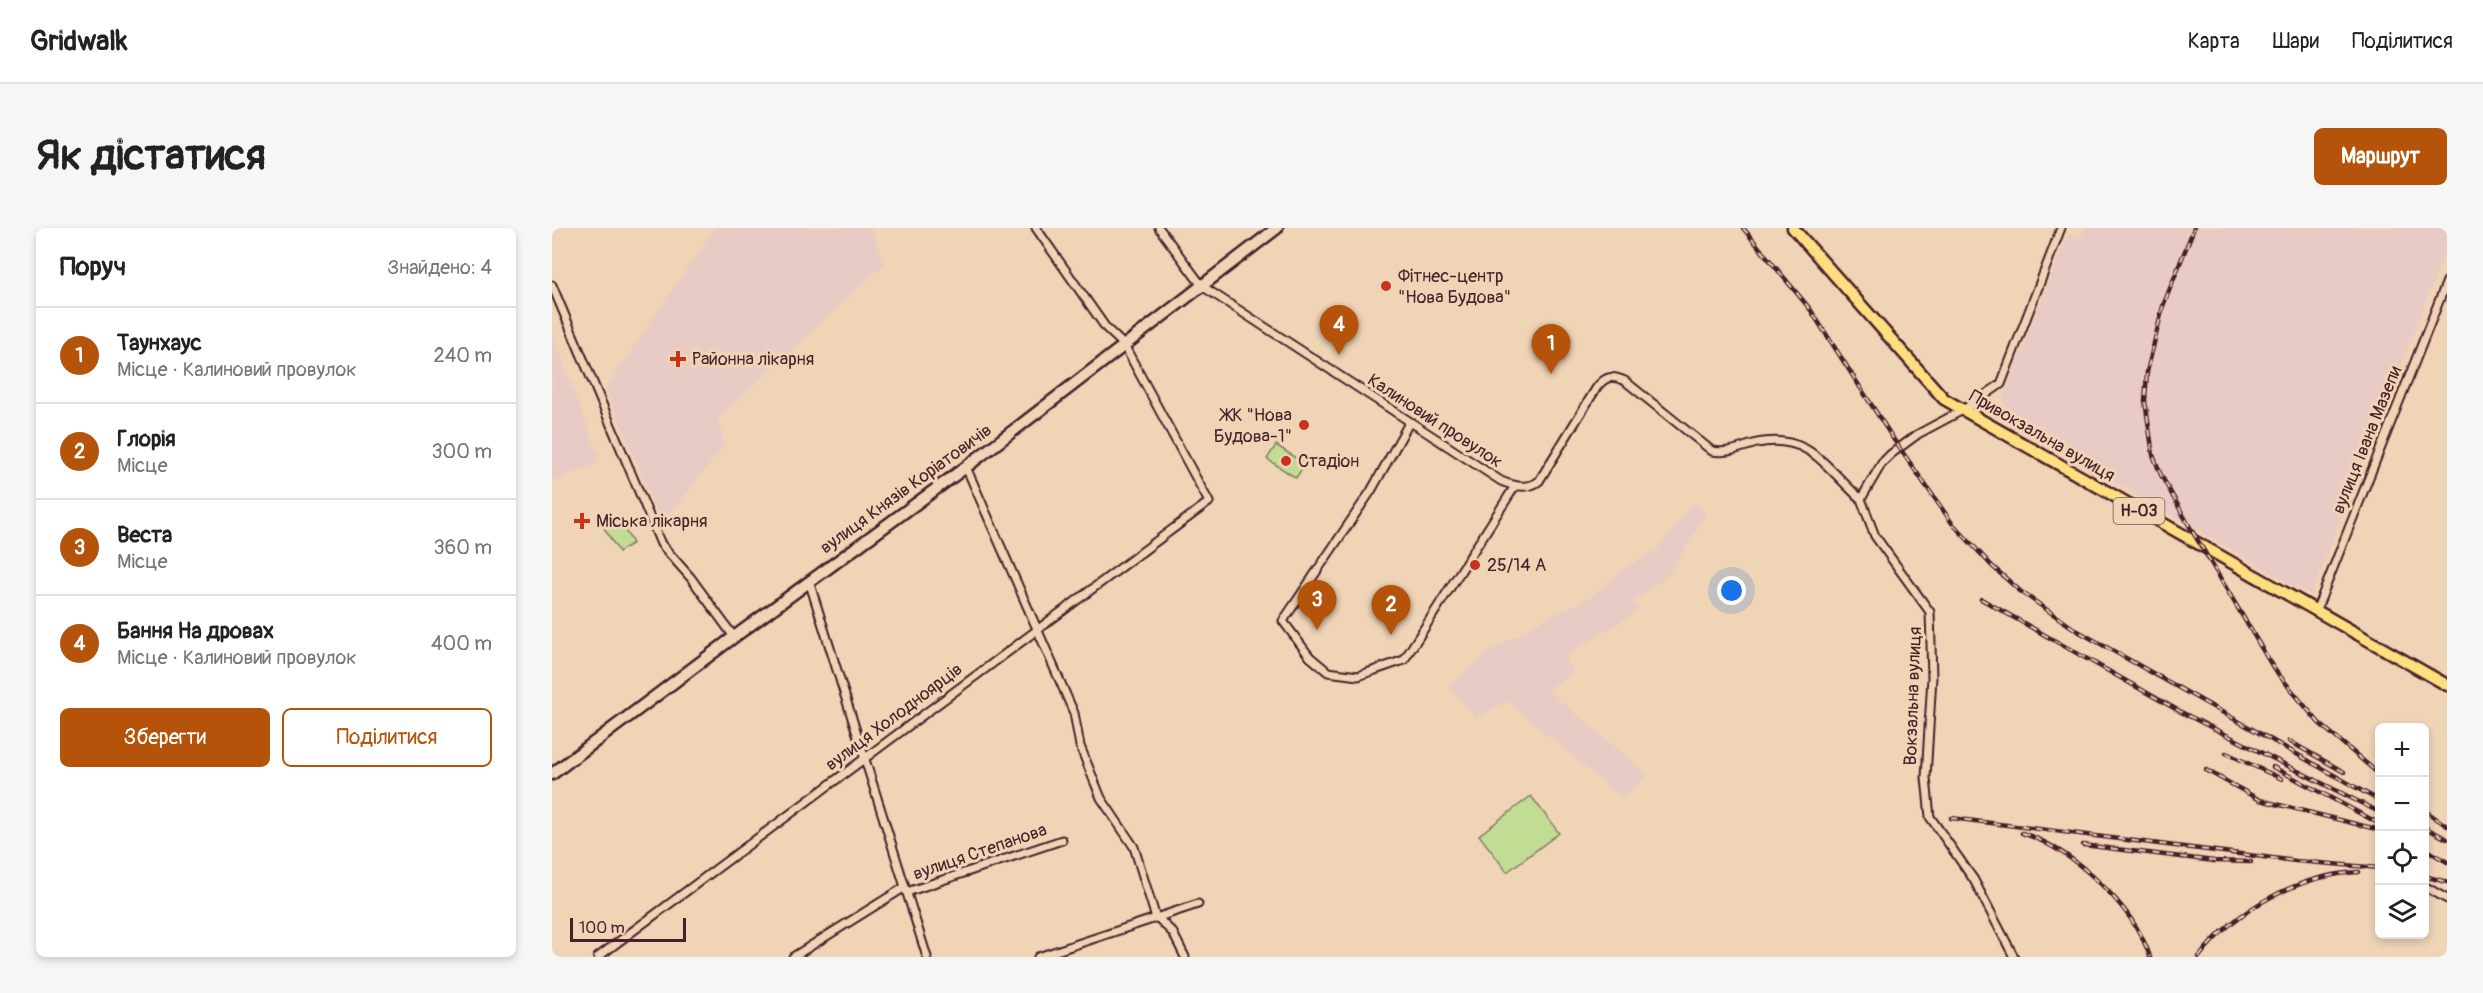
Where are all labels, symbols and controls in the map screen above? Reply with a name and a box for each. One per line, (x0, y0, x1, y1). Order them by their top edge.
text: Gridwalk (30, 24, 128, 59)
text: Карта (2188, 28, 2240, 55)
text: Шари (2273, 28, 2319, 55)
text: Поділитися (2352, 28, 2453, 55)
button: Маршрут (2314, 128, 2447, 185)
text: Як дістатися (36, 130, 266, 182)
text: Поруч (60, 251, 126, 283)
text: Знайдено: 4 (387, 255, 492, 280)
place label: Фітнес-центр "Нова Будова" (1398, 265, 1511, 309)
marker: Фітнес-центр "Нова Будова" (1379, 279, 1393, 293)
pin: 4 (1320, 306, 1358, 355)
pin: 1 (1532, 324, 1570, 374)
text: Таунхаус (117, 329, 202, 357)
text: 1 (76, 343, 83, 368)
text: 240 m (433, 343, 492, 368)
place label: Районна лікарня (692, 348, 814, 371)
marker: Районна лікарня (669, 350, 687, 368)
text: Місце · Калиновий провулок (117, 357, 357, 382)
street label: вулиця Івана Мазепи (2327, 363, 2407, 517)
street label: Калиновий провулок (1363, 369, 1507, 473)
street label: Привокзальна вулиця (1965, 385, 2119, 487)
place label: ЖК "Нова Будова-1" (1214, 404, 1292, 448)
marker: ЖК "Нова Будова-1" (1297, 418, 1311, 432)
street label: вулиця Князів Коріатовичів (816, 419, 996, 559)
text: Глорія (117, 425, 176, 453)
text: 2 (74, 439, 85, 464)
text: 300 m (431, 439, 492, 464)
place label: Стадіон (1298, 450, 1359, 473)
text: Місце (117, 453, 168, 478)
marker: Стадіон (1279, 454, 1293, 468)
road number: Н-03 (2114, 498, 2164, 524)
place label: Міська лікарня (596, 510, 707, 533)
marker: Міська лікарня (573, 512, 591, 530)
text: Веста (117, 521, 172, 549)
text: 3 (74, 535, 85, 560)
text: 360 m (433, 535, 492, 560)
text: Місце (117, 549, 168, 574)
place label: 25/14 А (1487, 554, 1547, 577)
marker: 25/14 А (1468, 558, 1482, 572)
your location (1717, 576, 1746, 605)
pin: 3 (1298, 580, 1336, 630)
pin: 2 (1372, 586, 1410, 635)
text: Бання На дровах (117, 617, 274, 645)
street label: Вокзальна вулиця (1899, 626, 1927, 766)
text: 4 (74, 631, 85, 656)
text: 400 m (431, 631, 492, 656)
text: Місце · Калиновий провулок (117, 645, 357, 670)
street label: вулиця Холодноярців (821, 658, 967, 776)
button: Зберегти (60, 708, 270, 767)
button: Поділитися (282, 708, 492, 767)
map controls (2375, 723, 2429, 939)
button: + (2375, 723, 2429, 777)
button: − (2375, 777, 2429, 831)
street label: вулиця Степанова (910, 818, 1050, 886)
button: locate (2375, 831, 2429, 885)
button: layers (2375, 885, 2429, 939)
scale bar (570, 915, 686, 942)
text: 100 m (579, 918, 625, 938)

